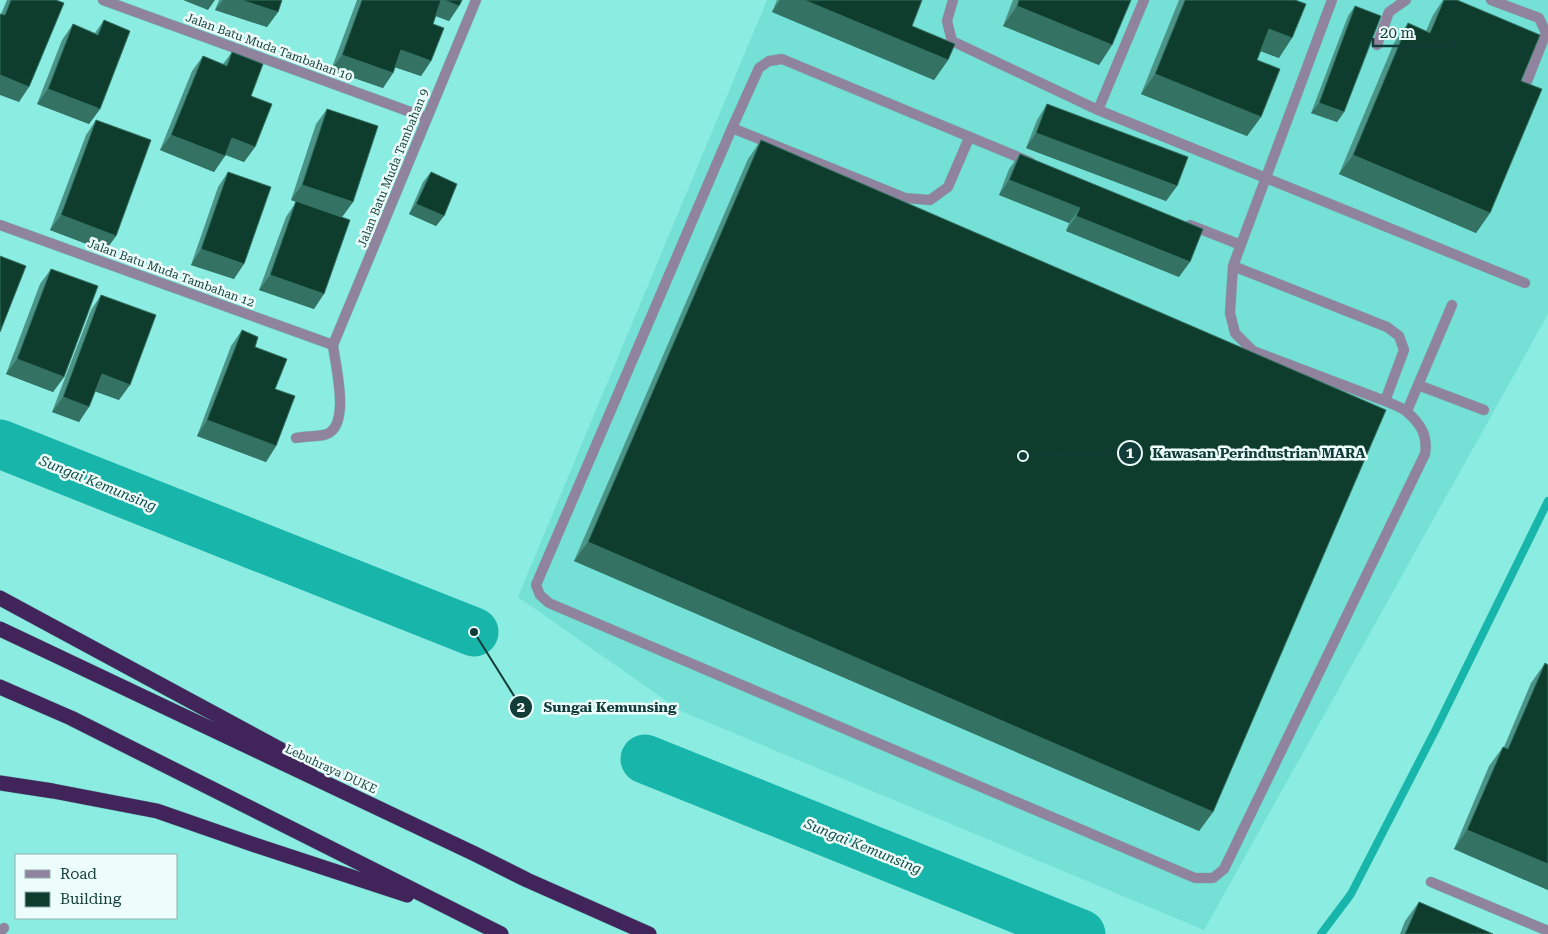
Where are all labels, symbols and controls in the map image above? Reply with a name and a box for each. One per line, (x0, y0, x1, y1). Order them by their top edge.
street label: Jalan Batu Muda Tambahan 10 (184, 10, 355, 84)
scale bar (1373, 15, 1454, 47)
text: 20 m (1380, 24, 1415, 42)
street label: Jalan Batu Muda Tambahan 9 (355, 86, 431, 249)
street label: Jalan Batu Muda Tambahan 12 (86, 236, 257, 310)
callout: Kawasan Perindustrian MARA (1118, 438, 1376, 467)
text: 1 (1126, 444, 1135, 462)
text: Kawasan Perindustrian MARA (1152, 445, 1366, 461)
water label: Sungai Kemunsing (36, 452, 159, 514)
callout: Sungai Kemunsing (508, 692, 687, 721)
text: 2 (517, 698, 525, 716)
text: Sungai Kemunsing (543, 699, 677, 715)
street label: Lebuhraya DUKE (283, 742, 379, 796)
water label: Sungai Kemunsing (801, 815, 924, 877)
legend (15, 854, 178, 919)
text: Road (60, 865, 97, 883)
text: Building (60, 890, 122, 908)

